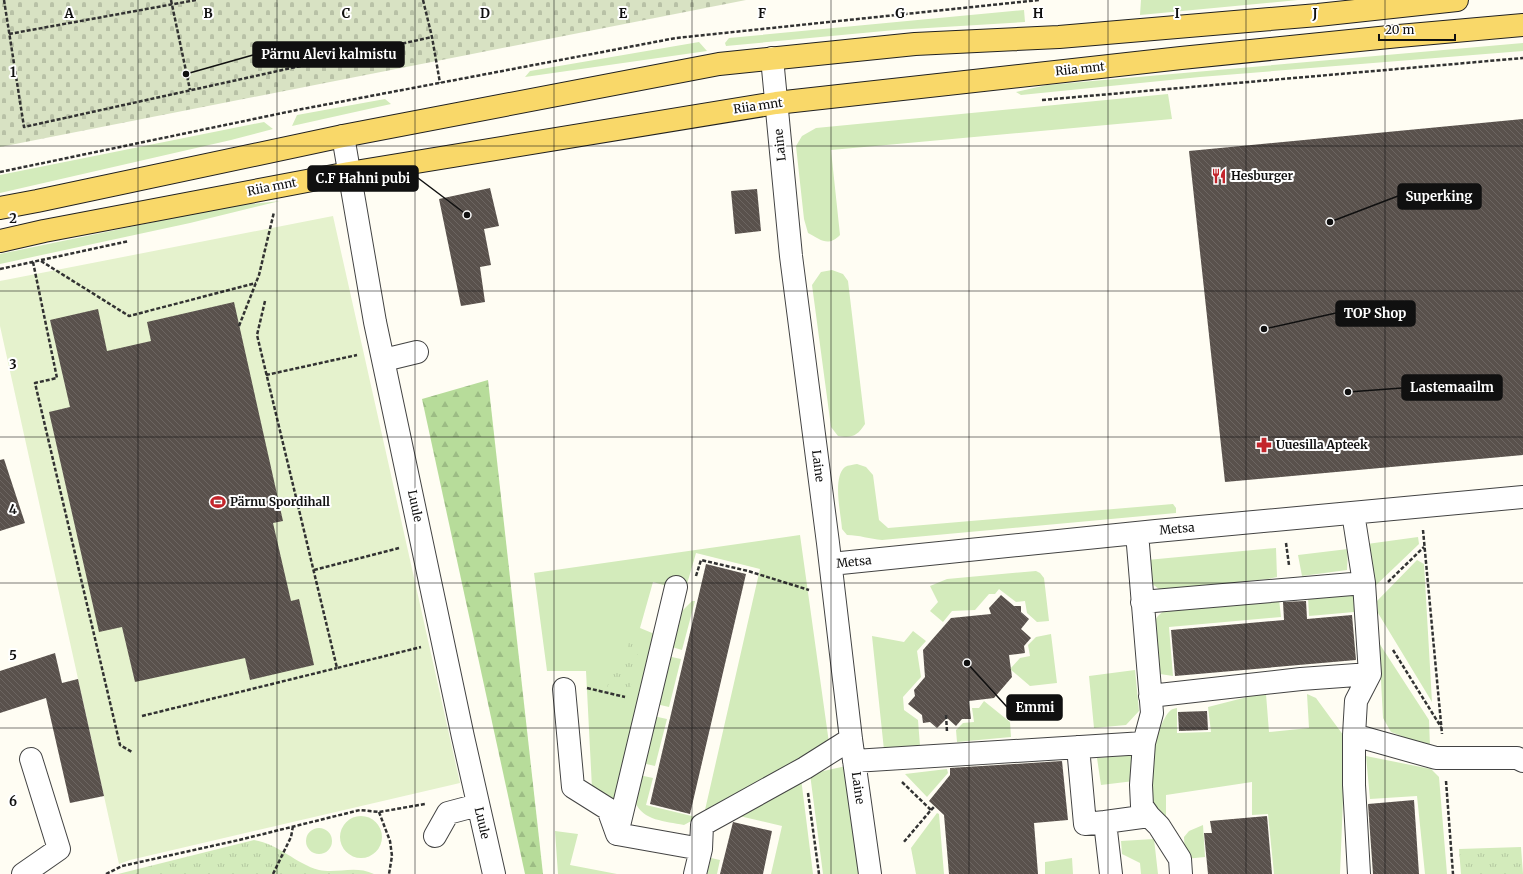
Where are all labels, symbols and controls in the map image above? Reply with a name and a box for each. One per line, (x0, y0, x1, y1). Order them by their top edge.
text: A (63, 5, 74, 22)
text: B (203, 5, 213, 22)
text: C (342, 5, 351, 22)
text: D (480, 5, 490, 22)
text: E (619, 5, 628, 22)
text: F (758, 5, 766, 22)
text: G (895, 5, 905, 22)
text: H (1033, 5, 1044, 22)
text: I (1174, 5, 1180, 22)
text: J (1311, 5, 1318, 22)
scale bar (1379, 16, 1455, 42)
text: 20 m (1385, 22, 1414, 37)
callout: Pärnu Alevi kalmistu (253, 42, 404, 67)
text: Pärnu Alevi kalmistu (261, 46, 397, 63)
street label: Riia mnt (1054, 58, 1106, 79)
text: 1 (10, 64, 16, 81)
street label: Riia mnt (732, 95, 784, 116)
street label: Laine (770, 128, 789, 162)
callout: C.F Hahni pubi (308, 166, 418, 191)
restaurant icon: Hesburger (1210, 167, 1228, 185)
place label: Hesburger (1231, 168, 1293, 183)
text: C.F Hahni pubi (316, 170, 411, 187)
street label: Riia mnt (246, 174, 298, 199)
callout: Superking (1398, 184, 1481, 209)
text: Superking (1406, 188, 1472, 205)
text: 2 (9, 210, 17, 227)
callout: TOP Shop (1336, 301, 1415, 326)
text: TOP Shop (1344, 305, 1406, 322)
text: 3 (9, 356, 17, 373)
callout: Lastemaailm (1402, 375, 1502, 400)
text: Lastemaailm (1410, 379, 1494, 396)
pharmacy icon: Uuesilla Apteek (1255, 436, 1273, 454)
place label: Uuesilla Apteek (1276, 437, 1368, 452)
street label: Laine (809, 449, 828, 483)
street label: Luule (405, 489, 426, 523)
sports icon: Pärnu Spordihall (209, 493, 227, 511)
place label: Pärnu Spordihall (230, 494, 330, 509)
text: 4 (9, 501, 18, 518)
street label: Metsa (1159, 519, 1196, 538)
street label: Metsa (836, 552, 873, 571)
text: 5 (9, 647, 17, 664)
callout: Emmi (1007, 695, 1062, 720)
text: Emmi (1016, 699, 1055, 716)
street label: Laine (849, 771, 868, 805)
text: 6 (9, 793, 17, 810)
street label: Luule (472, 806, 493, 840)

